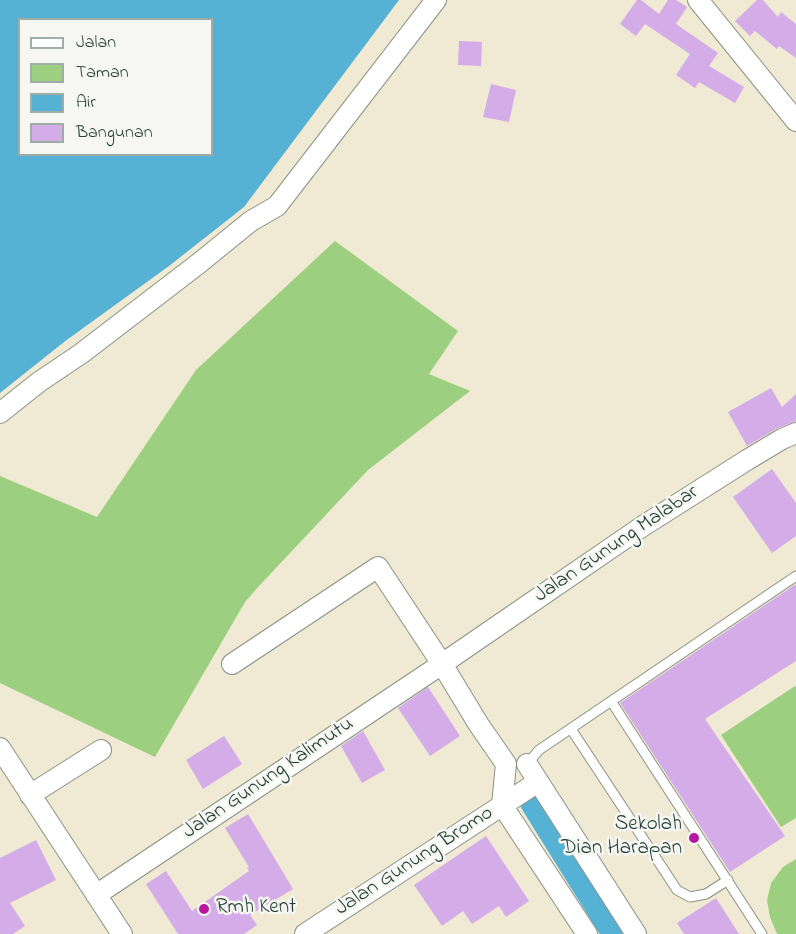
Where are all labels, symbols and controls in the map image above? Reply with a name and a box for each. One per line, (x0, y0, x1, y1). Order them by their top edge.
legend (18, 18, 213, 156)
text: Jalan (76, 30, 116, 56)
text: Taman (76, 60, 129, 86)
text: Air (76, 90, 96, 116)
text: Bangunan (76, 120, 153, 146)
street label: Jalan Gunung Malabar (530, 481, 704, 609)
street label: Jalan Gunung Kalimutu (179, 712, 359, 846)
street label: Jalan Gunung Bromo (331, 802, 499, 922)
place label: Sekolah Dian Harapan (561, 813, 682, 863)
marker: Sekolah Dian Harapan (687, 831, 701, 845)
place label: Rmh Kent (216, 896, 296, 922)
marker: Rmh Kent (197, 902, 211, 916)

